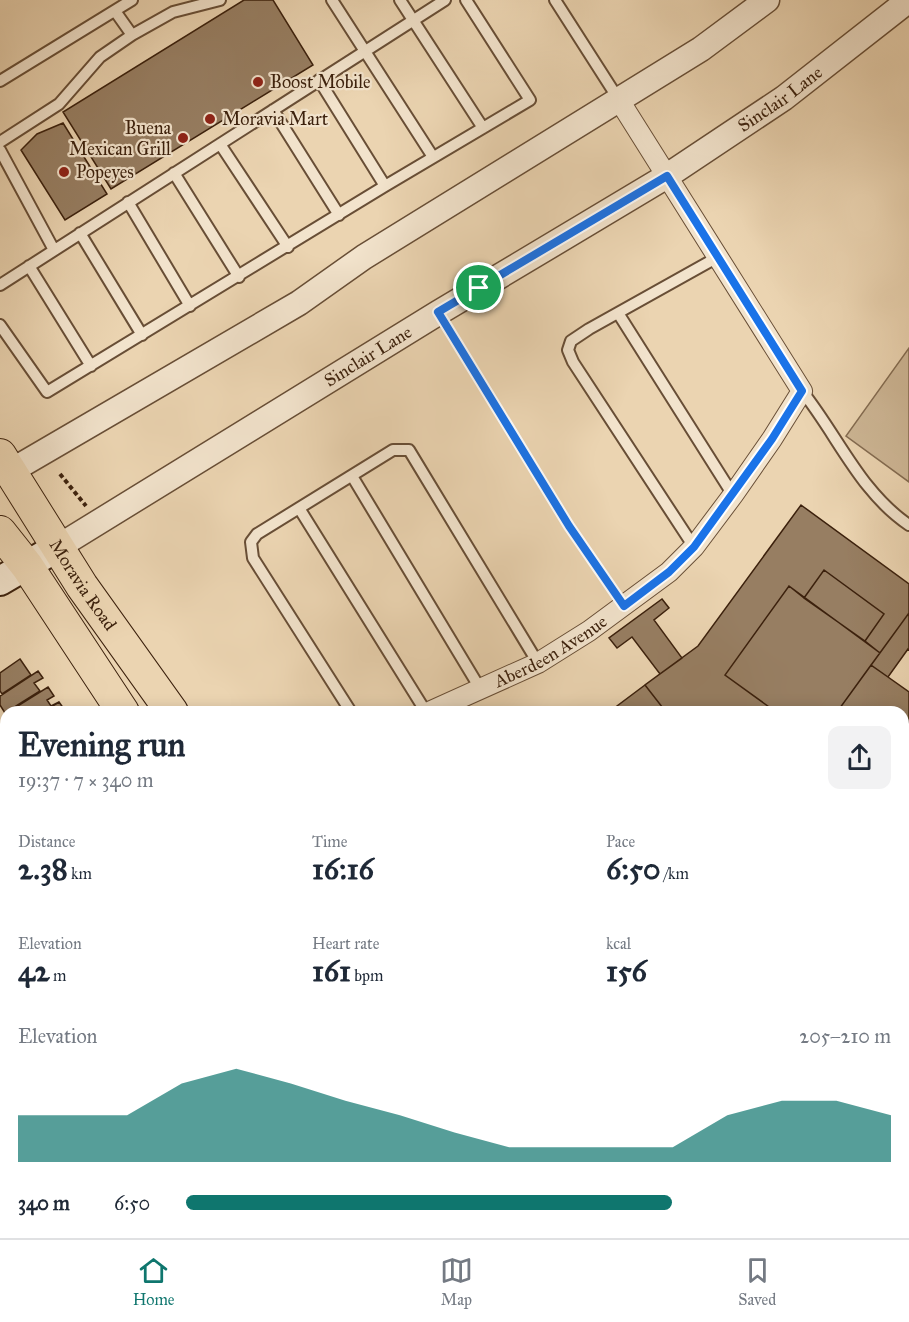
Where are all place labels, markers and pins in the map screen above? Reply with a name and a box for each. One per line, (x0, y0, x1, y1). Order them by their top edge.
place label: Boost Mobile (270, 71, 371, 93)
marker: Boost Mobile (251, 75, 265, 89)
place label: Moravia Mart (222, 108, 329, 130)
marker: Moravia Mart (203, 112, 217, 126)
place label: Buena Mexican Grill (69, 117, 171, 160)
marker: Buena Mexican Grill (176, 131, 190, 145)
place label: Popeyes (76, 161, 134, 183)
marker: Popeyes (57, 165, 71, 179)
pin (453, 262, 504, 313)

